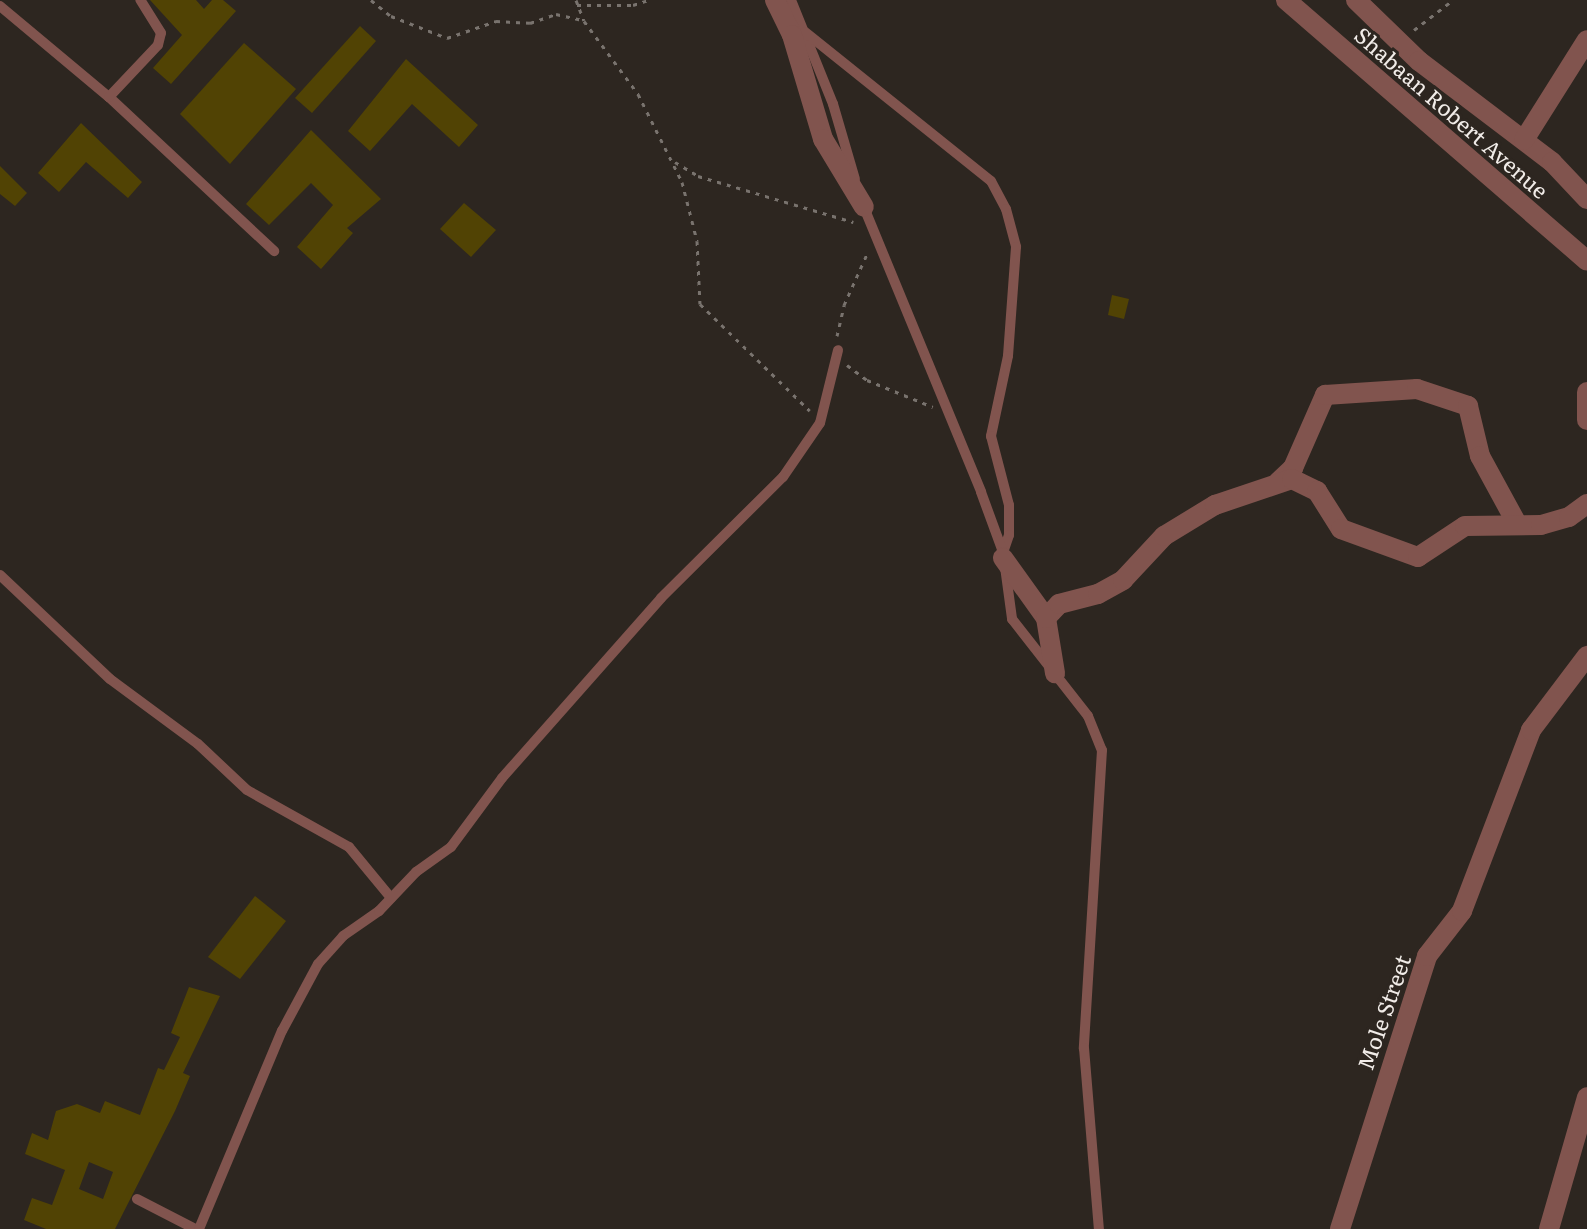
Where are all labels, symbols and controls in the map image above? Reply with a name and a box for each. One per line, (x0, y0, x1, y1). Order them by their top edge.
street label: Shabaan Robert Avenue (1350, 21, 1554, 203)
street label: Mole Street (1351, 951, 1415, 1073)

